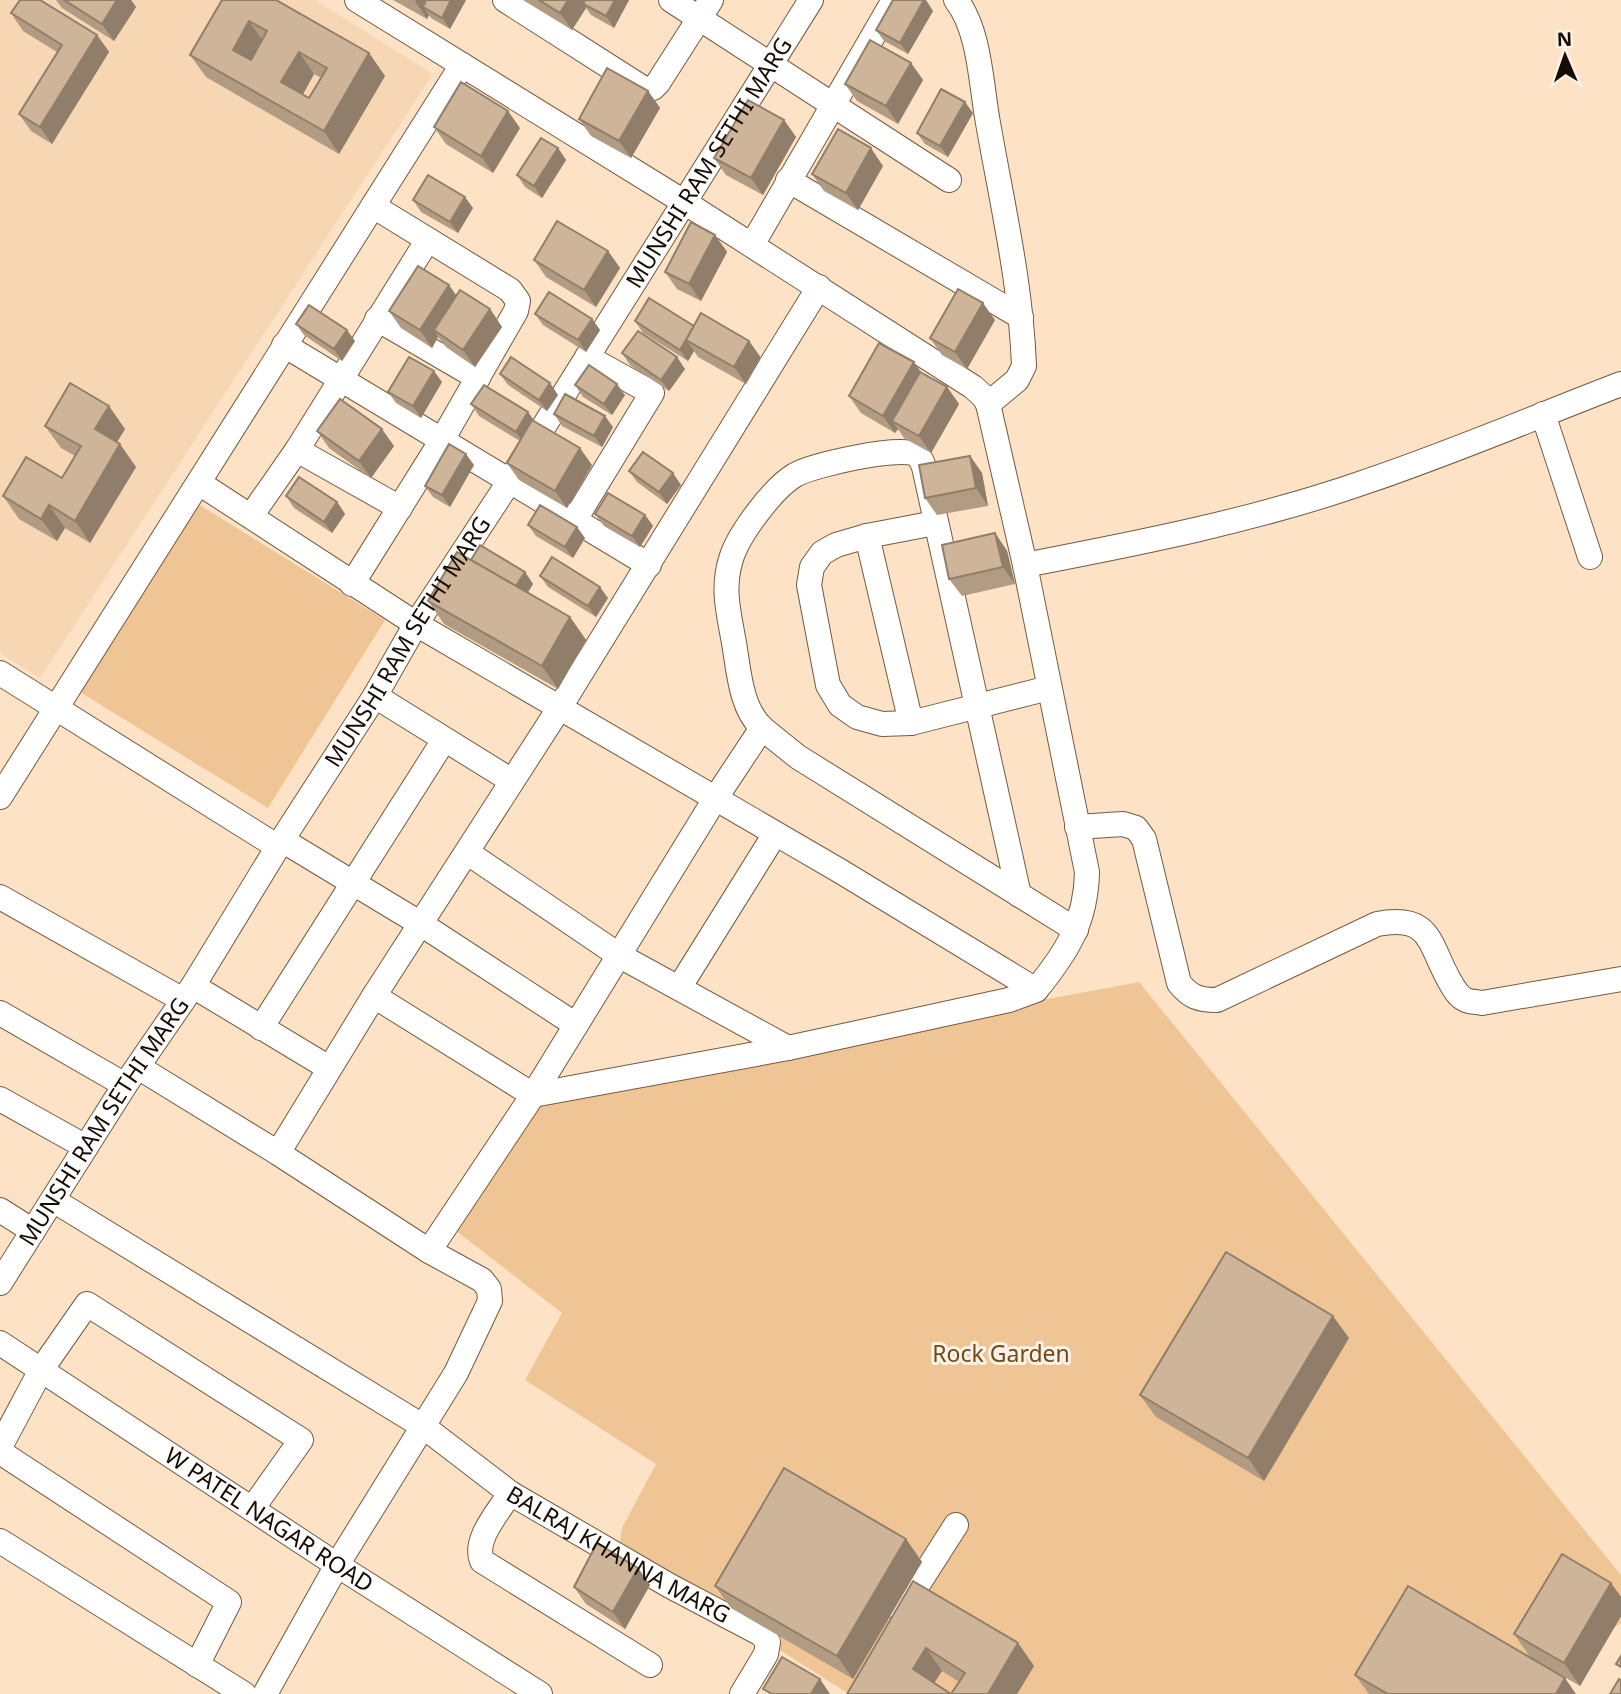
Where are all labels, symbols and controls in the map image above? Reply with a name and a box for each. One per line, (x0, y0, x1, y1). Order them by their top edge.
north arrow (1530, 21, 1600, 91)
text: N (1556, 26, 1573, 52)
street label: MUNSHI RAM SETHI MARG (618, 31, 799, 294)
street label: MUNSHI RAM SETHI MARG (316, 510, 497, 773)
street label: MUNSHI RAM SETHI MARG (11, 990, 196, 1251)
park label: Rock Garden (932, 1337, 1070, 1369)
street label: W PATEL NAGAR ROAD (159, 1439, 380, 1599)
street label: BALRAJ KHANNA MARG (501, 1478, 736, 1630)

